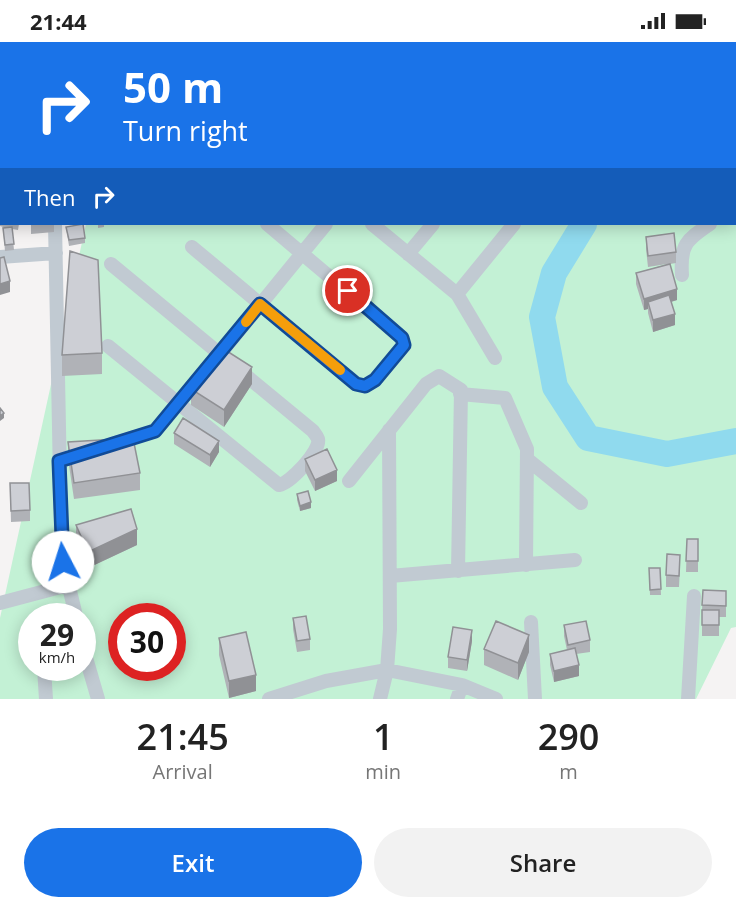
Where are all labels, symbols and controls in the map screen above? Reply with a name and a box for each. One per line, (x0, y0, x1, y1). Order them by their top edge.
text: 21:44 (30, 6, 87, 36)
text: 50 m (123, 58, 223, 115)
icon: right (24, 66, 102, 144)
text: Turn right (123, 112, 248, 149)
icon: right (87, 180, 120, 213)
text: Then (24, 182, 75, 212)
pin (322, 265, 373, 316)
icon: arrive (331, 274, 364, 307)
position arrow (31, 530, 95, 594)
speed limit sign: 30 (108, 603, 186, 681)
text: 29 (40, 614, 74, 655)
text: km/h (39, 647, 75, 667)
text: 21:45 (137, 712, 229, 761)
text: 1 (373, 712, 394, 761)
text: 290 (538, 712, 599, 761)
text: Arrival (153, 758, 213, 785)
text: min (365, 758, 401, 785)
text: m (559, 758, 578, 785)
button: Exit (24, 828, 362, 897)
button: Share (374, 828, 712, 897)

